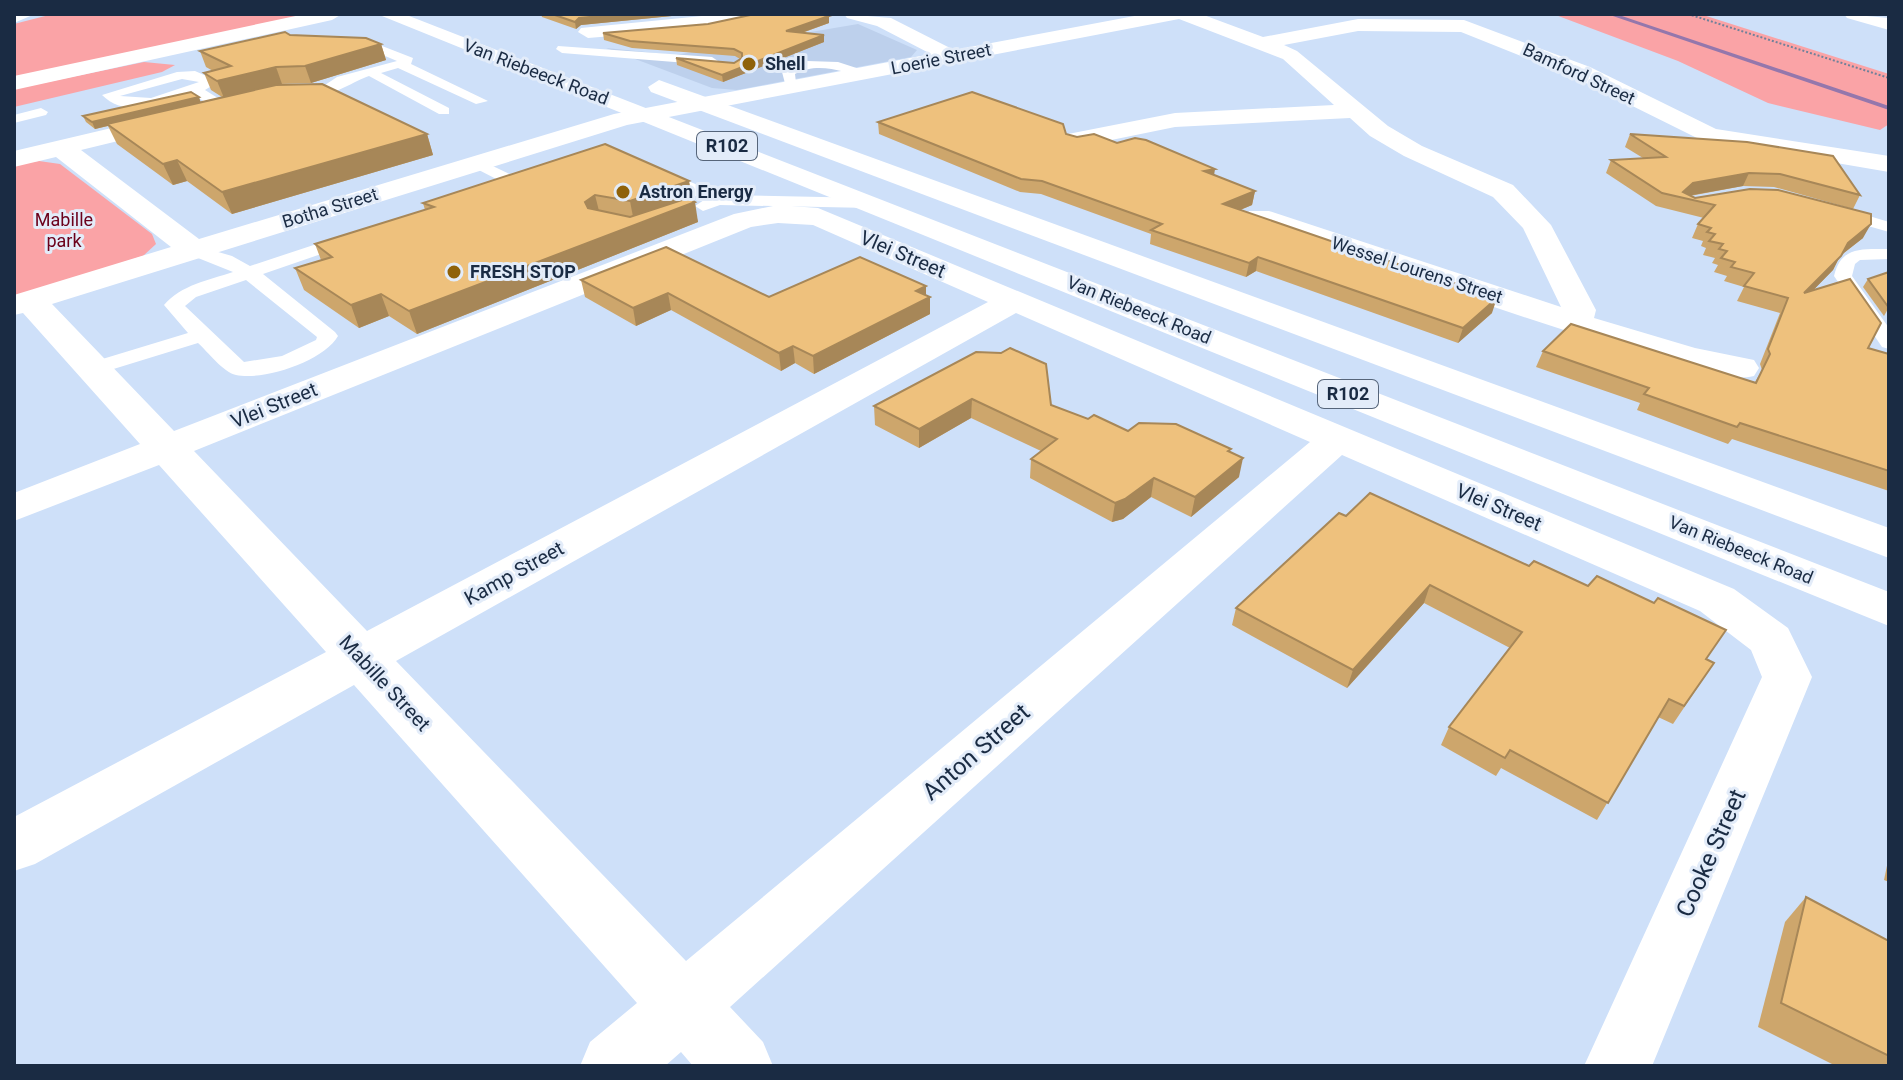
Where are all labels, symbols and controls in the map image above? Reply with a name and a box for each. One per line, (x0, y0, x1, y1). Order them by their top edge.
street label: Van Riebeeck Road (461, 34, 612, 109)
street label: Loerie Street (889, 38, 993, 78)
street label: Bamford Street (1520, 38, 1639, 109)
place label: Shell (765, 53, 805, 74)
marker: Shell (740, 55, 758, 73)
road number: R102 (697, 132, 757, 160)
place label: Astron Energy (639, 181, 754, 202)
street label: Botha Street (279, 183, 380, 232)
marker: Astron Energy (614, 183, 632, 201)
park label: Mabille park (35, 209, 93, 251)
street label: Vlei Street (857, 225, 949, 283)
street label: Wessel Lourens Street (1329, 232, 1506, 307)
place label: FRESH STOP (470, 261, 576, 282)
marker: FRESH STOP (445, 263, 463, 281)
street label: Van Riebeeck Road (1064, 271, 1214, 348)
street label: Vlei Street (227, 377, 321, 433)
road number: R102 (1318, 380, 1378, 408)
street label: Vlei Street (1453, 478, 1545, 536)
street label: Van Riebeeck Road (1666, 511, 1816, 588)
street label: Kamp Street (460, 536, 568, 610)
street label: Mabille Street (334, 630, 436, 736)
street label: Anton Street (917, 698, 1035, 806)
street label: Cooke Street (1670, 785, 1752, 921)

